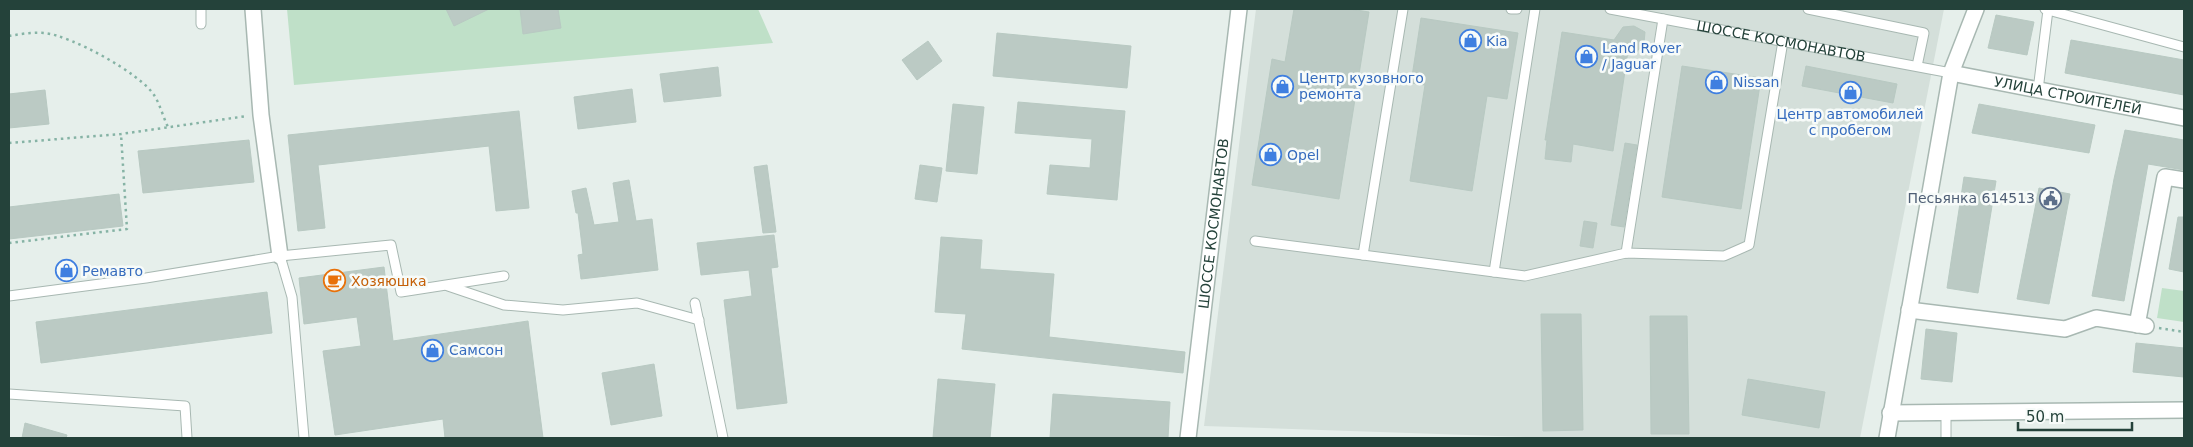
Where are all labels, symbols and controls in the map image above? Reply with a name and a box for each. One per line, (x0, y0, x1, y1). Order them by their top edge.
street label: ШОССЕ КОСМОНАВТОВ (1695, 17, 1867, 65)
shop icon: Kia (1458, 29, 1482, 53)
place label: Kia (1486, 33, 1508, 49)
place label: Land Rover / Jaguar (1602, 40, 1681, 72)
shop icon: Land Rover / Jaguar (1574, 44, 1598, 68)
place label: Центр кузовного ремонта (1299, 70, 1424, 102)
shop icon: Nissan (1705, 70, 1729, 94)
street label: УЛИЦА СТРОИТЕЛЕЙ (1993, 73, 2143, 118)
shop icon: Центр кузовного ремонта (1271, 74, 1295, 98)
place label: Nissan (1733, 74, 1779, 90)
shop icon: Центр автомобилей с пробегом (1838, 80, 1862, 104)
place label: Центр автомобилей с пробегом (1776, 106, 1924, 138)
street label: ШОССЕ КОСМОНАВТОВ (1195, 137, 1232, 310)
shop icon: Opel (1259, 143, 1283, 167)
place label: Opel (1287, 147, 1319, 163)
public building icon: Песьянка 614513 (2039, 186, 2063, 210)
place label: Песьянка 614513 (1907, 190, 2035, 206)
shop icon: Ремавто (54, 259, 78, 283)
place label: Ремавто (82, 263, 143, 279)
cafe icon: Хозяюшка (323, 269, 347, 293)
place label: Хозяюшка (351, 273, 427, 289)
shop icon: Самсон (421, 338, 445, 362)
place label: Самсон (449, 342, 503, 358)
scale bar (2018, 400, 2132, 432)
text: 50 m (2026, 408, 2064, 426)

